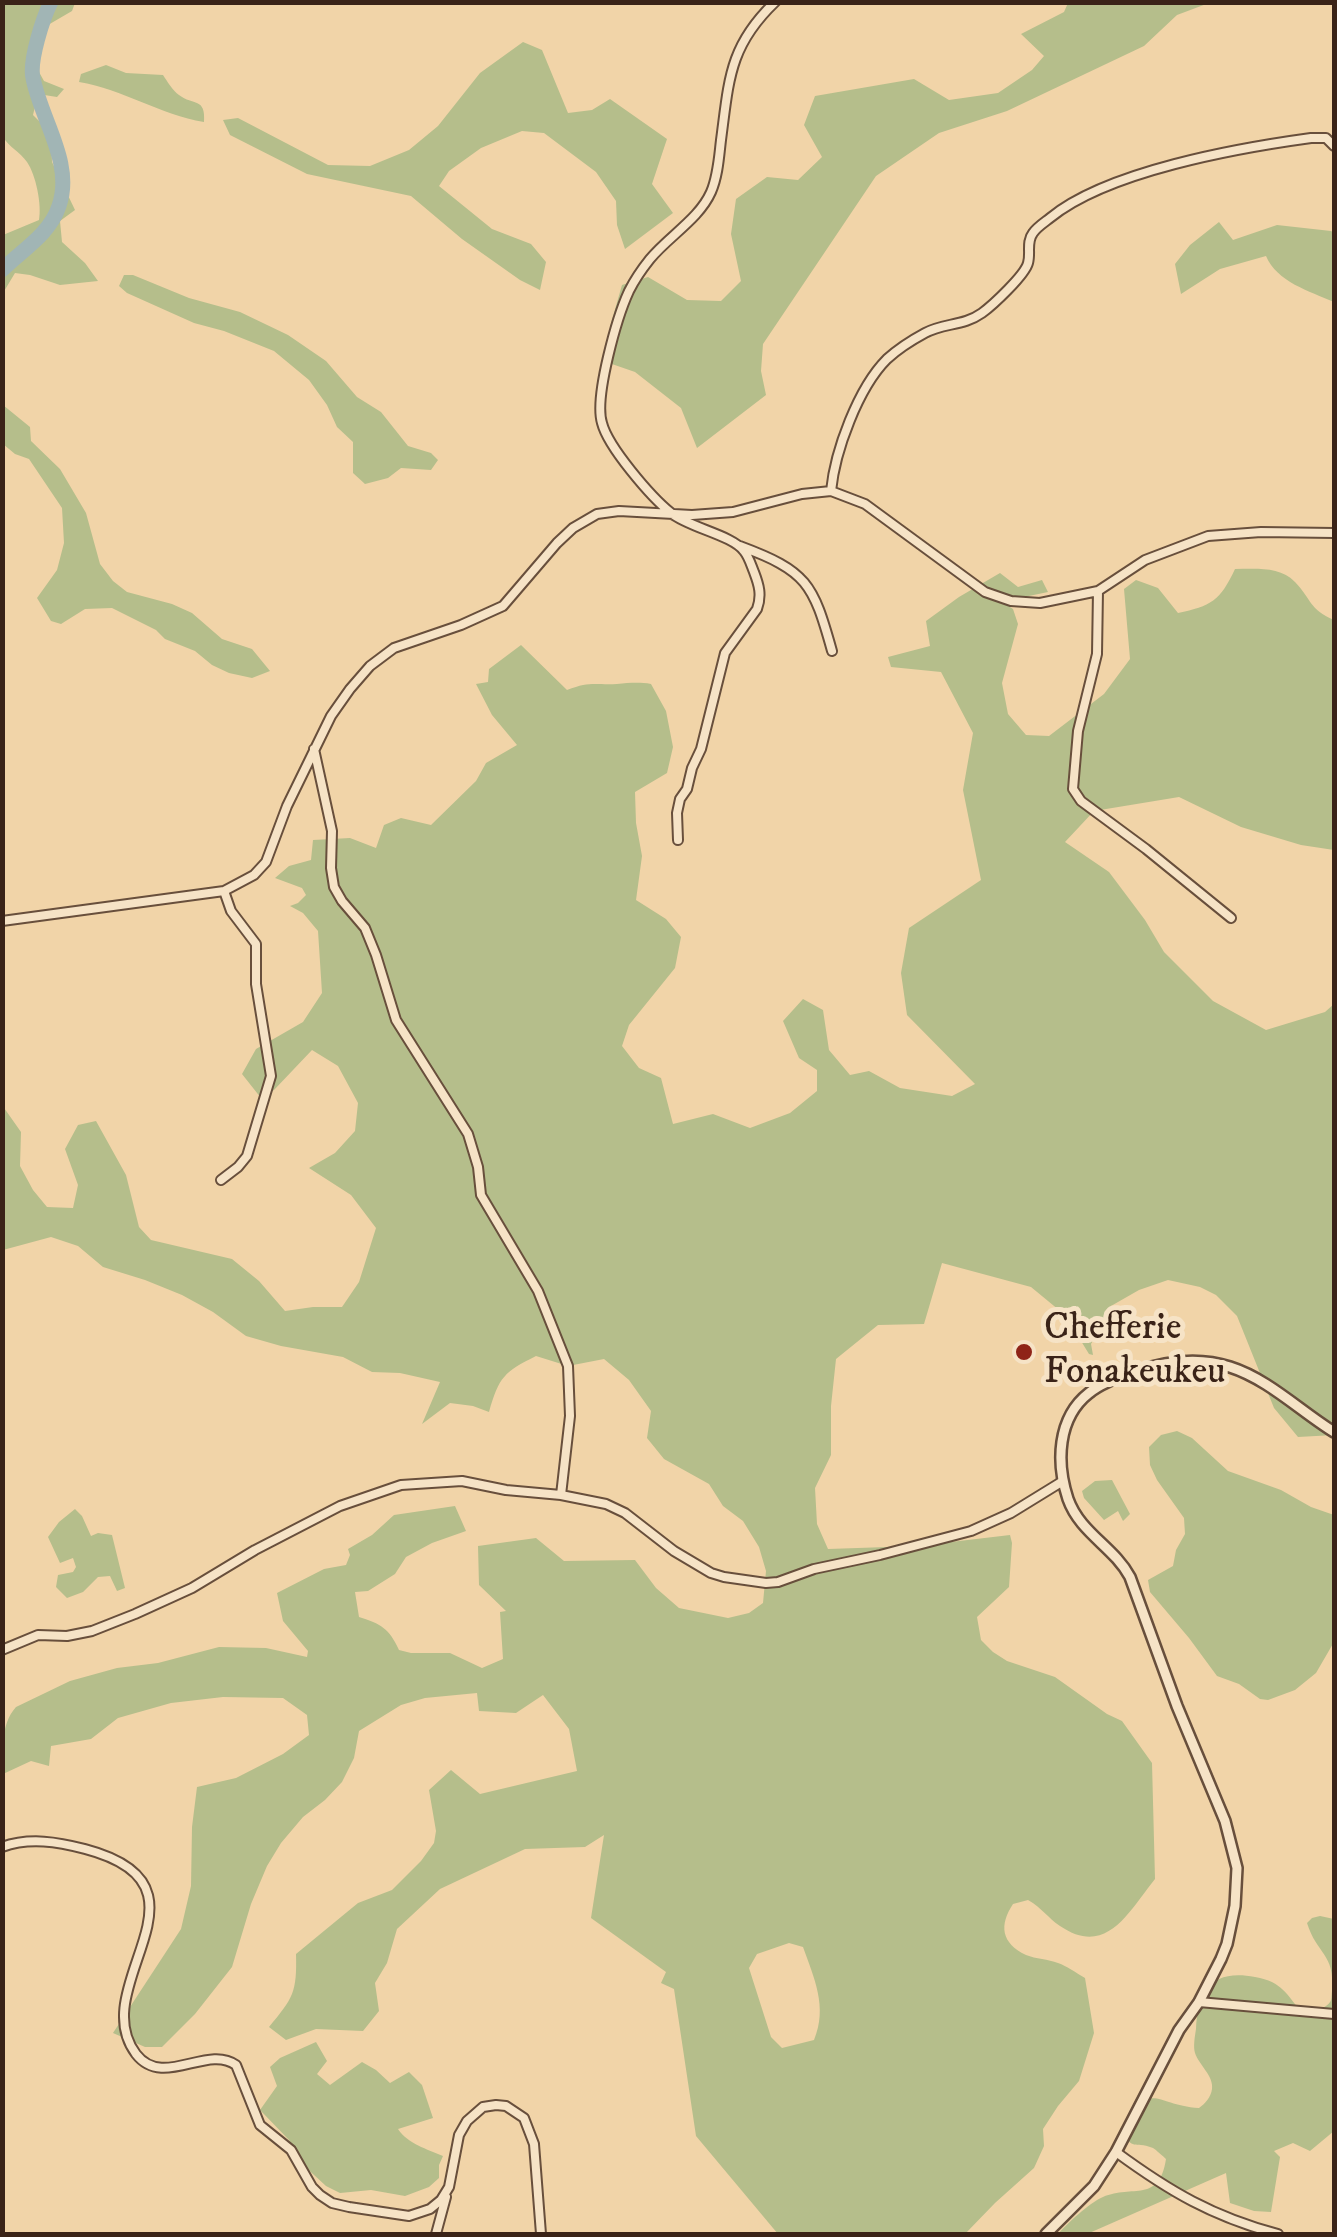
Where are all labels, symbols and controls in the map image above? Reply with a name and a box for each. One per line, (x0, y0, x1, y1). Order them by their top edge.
place label: Chefferie Fonakeukeu (1044, 1307, 1226, 1396)
marker: Chefferie Fonakeukeu (1013, 1341, 1035, 1363)

